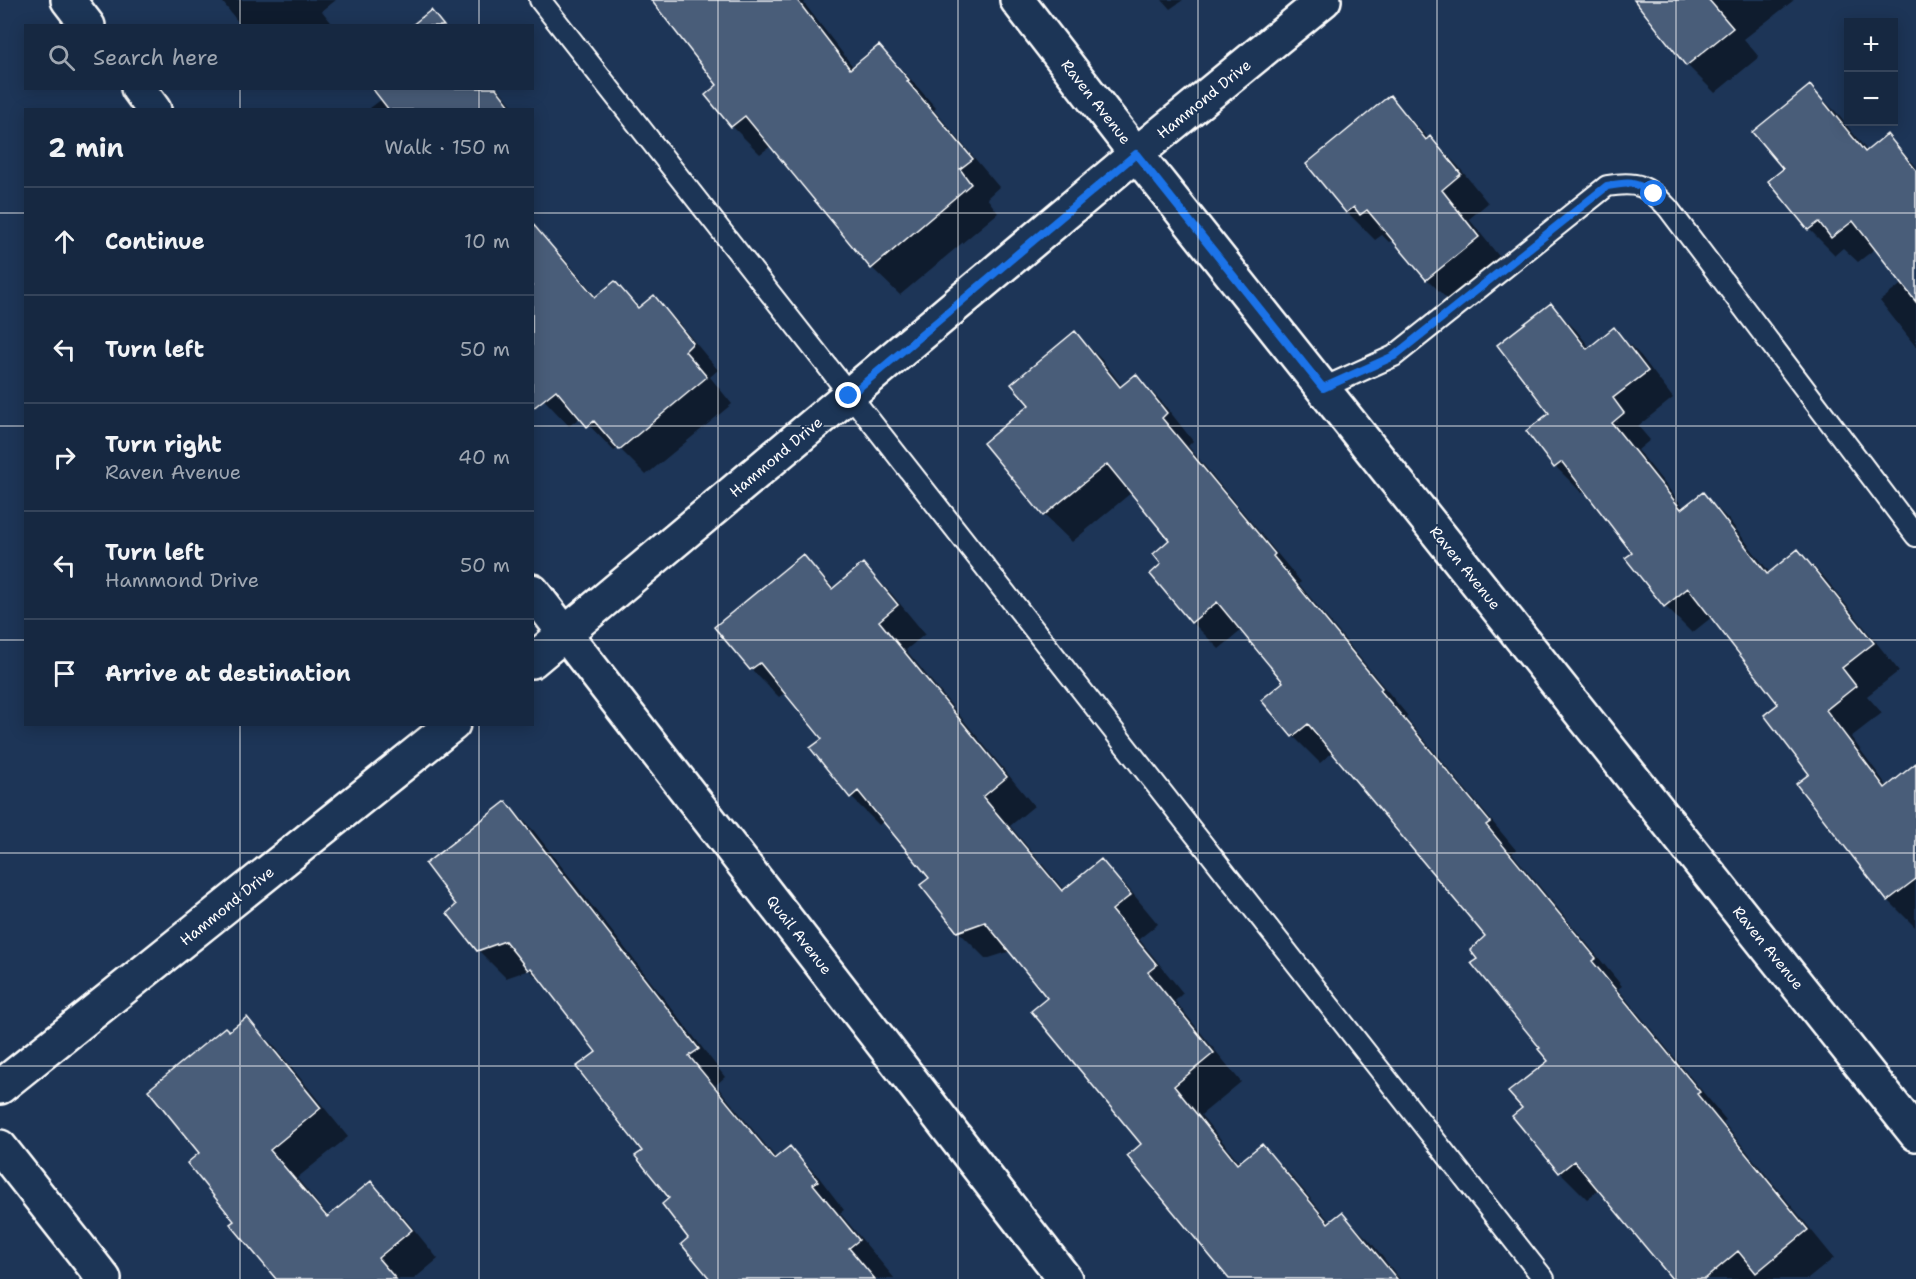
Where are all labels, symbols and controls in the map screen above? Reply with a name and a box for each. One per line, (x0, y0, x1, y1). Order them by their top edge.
map controls (1844, 18, 1898, 126)
button: + (1844, 18, 1898, 72)
search box (24, 24, 534, 90)
icon: search (45, 41, 78, 74)
text: Search here (93, 43, 219, 72)
street label: Hammond Drive (1153, 55, 1255, 143)
street label: Raven Avenue (1057, 56, 1135, 148)
button: − (1844, 72, 1898, 126)
text: 2 min (48, 130, 124, 165)
text: Walk · 150 m (384, 134, 510, 160)
route start (1640, 180, 1666, 206)
icon: ahead (48, 225, 81, 258)
text: Continue (105, 227, 205, 256)
text: 10 m (464, 228, 510, 254)
icon: left (48, 333, 81, 366)
text: Turn left (105, 335, 204, 364)
text: 50 m (460, 336, 510, 362)
route end (835, 382, 861, 408)
street label: Hammond Drive (725, 412, 827, 502)
text: Turn right (105, 430, 222, 459)
icon: right (48, 441, 81, 474)
text: 40 m (458, 444, 510, 470)
text: Raven Avenue (105, 459, 241, 485)
street label: Raven Avenue (1425, 522, 1505, 614)
text: Turn left (105, 538, 204, 567)
icon: left (48, 549, 81, 582)
text: 50 m (460, 552, 510, 578)
text: Hammond Drive (105, 567, 259, 593)
icon: arrive (48, 657, 81, 690)
text: Arrive at destination (105, 659, 351, 688)
street label: Hammond Drive (176, 862, 278, 950)
street label: Quail Avenue (762, 891, 836, 979)
street label: Raven Avenue (1728, 902, 1808, 994)

